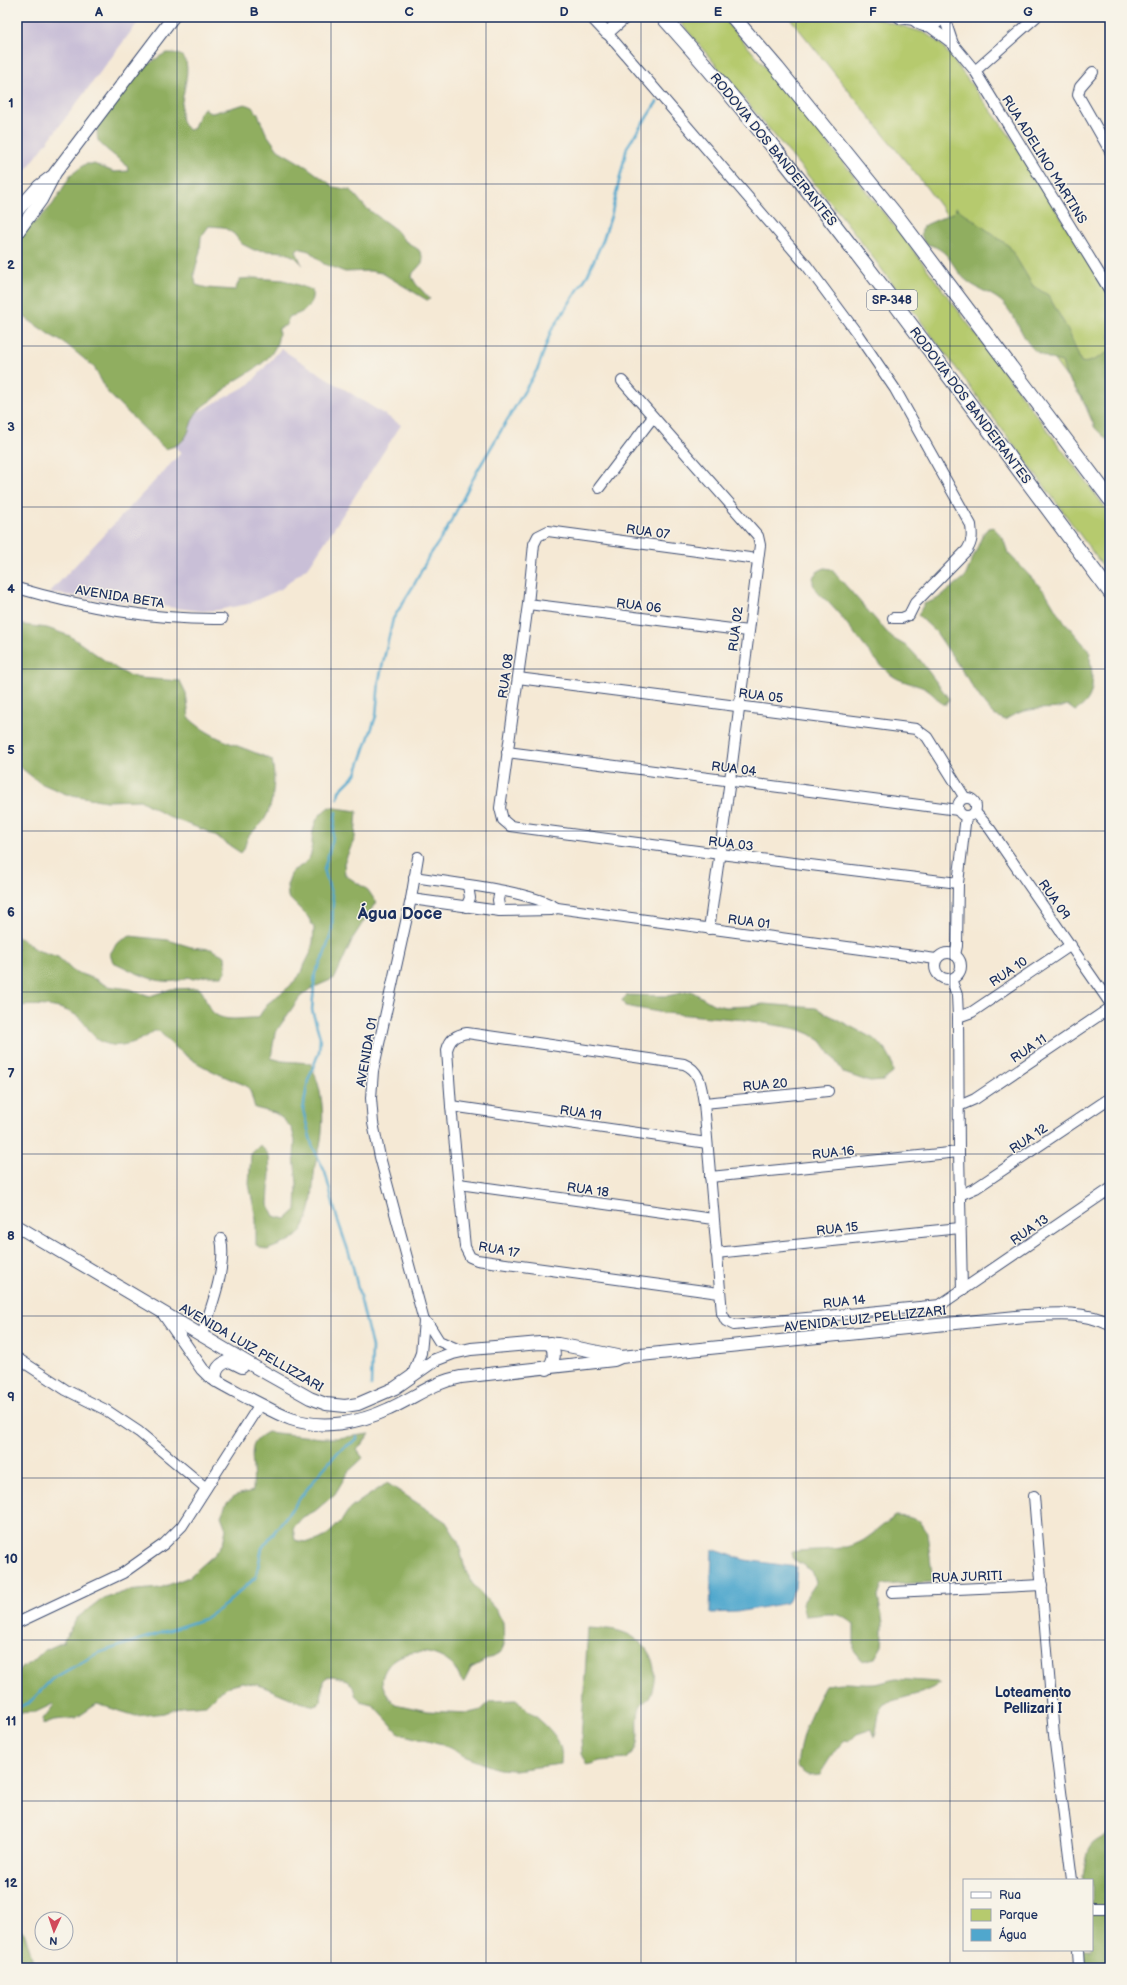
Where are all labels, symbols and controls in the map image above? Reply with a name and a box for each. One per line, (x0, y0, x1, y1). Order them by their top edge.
text: A (94, 4, 103, 20)
text: B (249, 4, 259, 20)
text: C (404, 4, 414, 20)
text: D (559, 4, 569, 20)
text: E (714, 4, 723, 20)
text: F (869, 4, 877, 20)
text: G (1023, 4, 1033, 20)
street label: RODOVIA DOS BANDEIRANTES (707, 70, 840, 229)
street label: RUA ADELINO MARTINS (998, 92, 1090, 227)
text: 1 (8, 95, 14, 111)
text: 2 (7, 257, 15, 273)
road number: SP-348 (867, 290, 917, 310)
street label: RODOVIA DOS BANDEIRANTES (906, 324, 1034, 487)
text: 3 (7, 419, 15, 435)
street label: RUA 07 (625, 521, 671, 543)
text: 4 (7, 581, 15, 597)
street label: AVENIDA BETA (74, 582, 165, 612)
street label: RUA 06 (615, 595, 662, 617)
street label: RUA 02 (725, 605, 747, 653)
street label: RUA 08 (495, 652, 517, 700)
street label: RUA 05 (738, 685, 784, 707)
text: 5 (7, 742, 15, 758)
street label: RUA 04 (710, 758, 757, 780)
street label: RUA 03 (707, 833, 754, 855)
street label: RUA 09 (1035, 877, 1074, 923)
district label: Água Doce (357, 902, 442, 924)
text: 6 (7, 904, 15, 920)
street label: RUA 01 (727, 911, 771, 933)
street label: RUA 10 (986, 953, 1031, 990)
street label: AVENIDA 01 (353, 1016, 381, 1088)
street label: RUA 11 (1008, 1031, 1050, 1067)
text: 7 (7, 1066, 15, 1082)
street label: RUA 20 (742, 1075, 789, 1095)
street label: RUA 19 (559, 1102, 603, 1124)
street label: RUA 12 (1006, 1120, 1051, 1157)
street label: RUA 16 (811, 1143, 855, 1163)
street label: RUA 18 (566, 1179, 610, 1201)
street label: RUA 13 (1007, 1211, 1052, 1249)
street label: RUA 15 (815, 1219, 859, 1239)
text: 8 (7, 1228, 15, 1244)
street label: RUA 17 (477, 1239, 521, 1262)
street label: RUA 14 (822, 1292, 866, 1312)
street label: AVENIDA LUIZ PELLIZZARI (177, 1300, 326, 1396)
street label: AVENIDA LUIZ PELLIZZARI (783, 1303, 947, 1335)
text: 9 (7, 1389, 15, 1405)
text: 10 (4, 1551, 18, 1567)
street label: RUA JURITI (931, 1568, 1003, 1586)
district label: Loteamento Pellizari I (995, 1684, 1071, 1717)
text: 11 (6, 1713, 16, 1729)
text: 12 (4, 1875, 18, 1891)
legend (963, 1879, 1093, 1951)
text: Rua (999, 1888, 1021, 1903)
text: Parque (999, 1908, 1038, 1923)
north arrow (34, 1911, 74, 1951)
text: Água (999, 1926, 1027, 1943)
text: N (49, 1934, 58, 1947)

